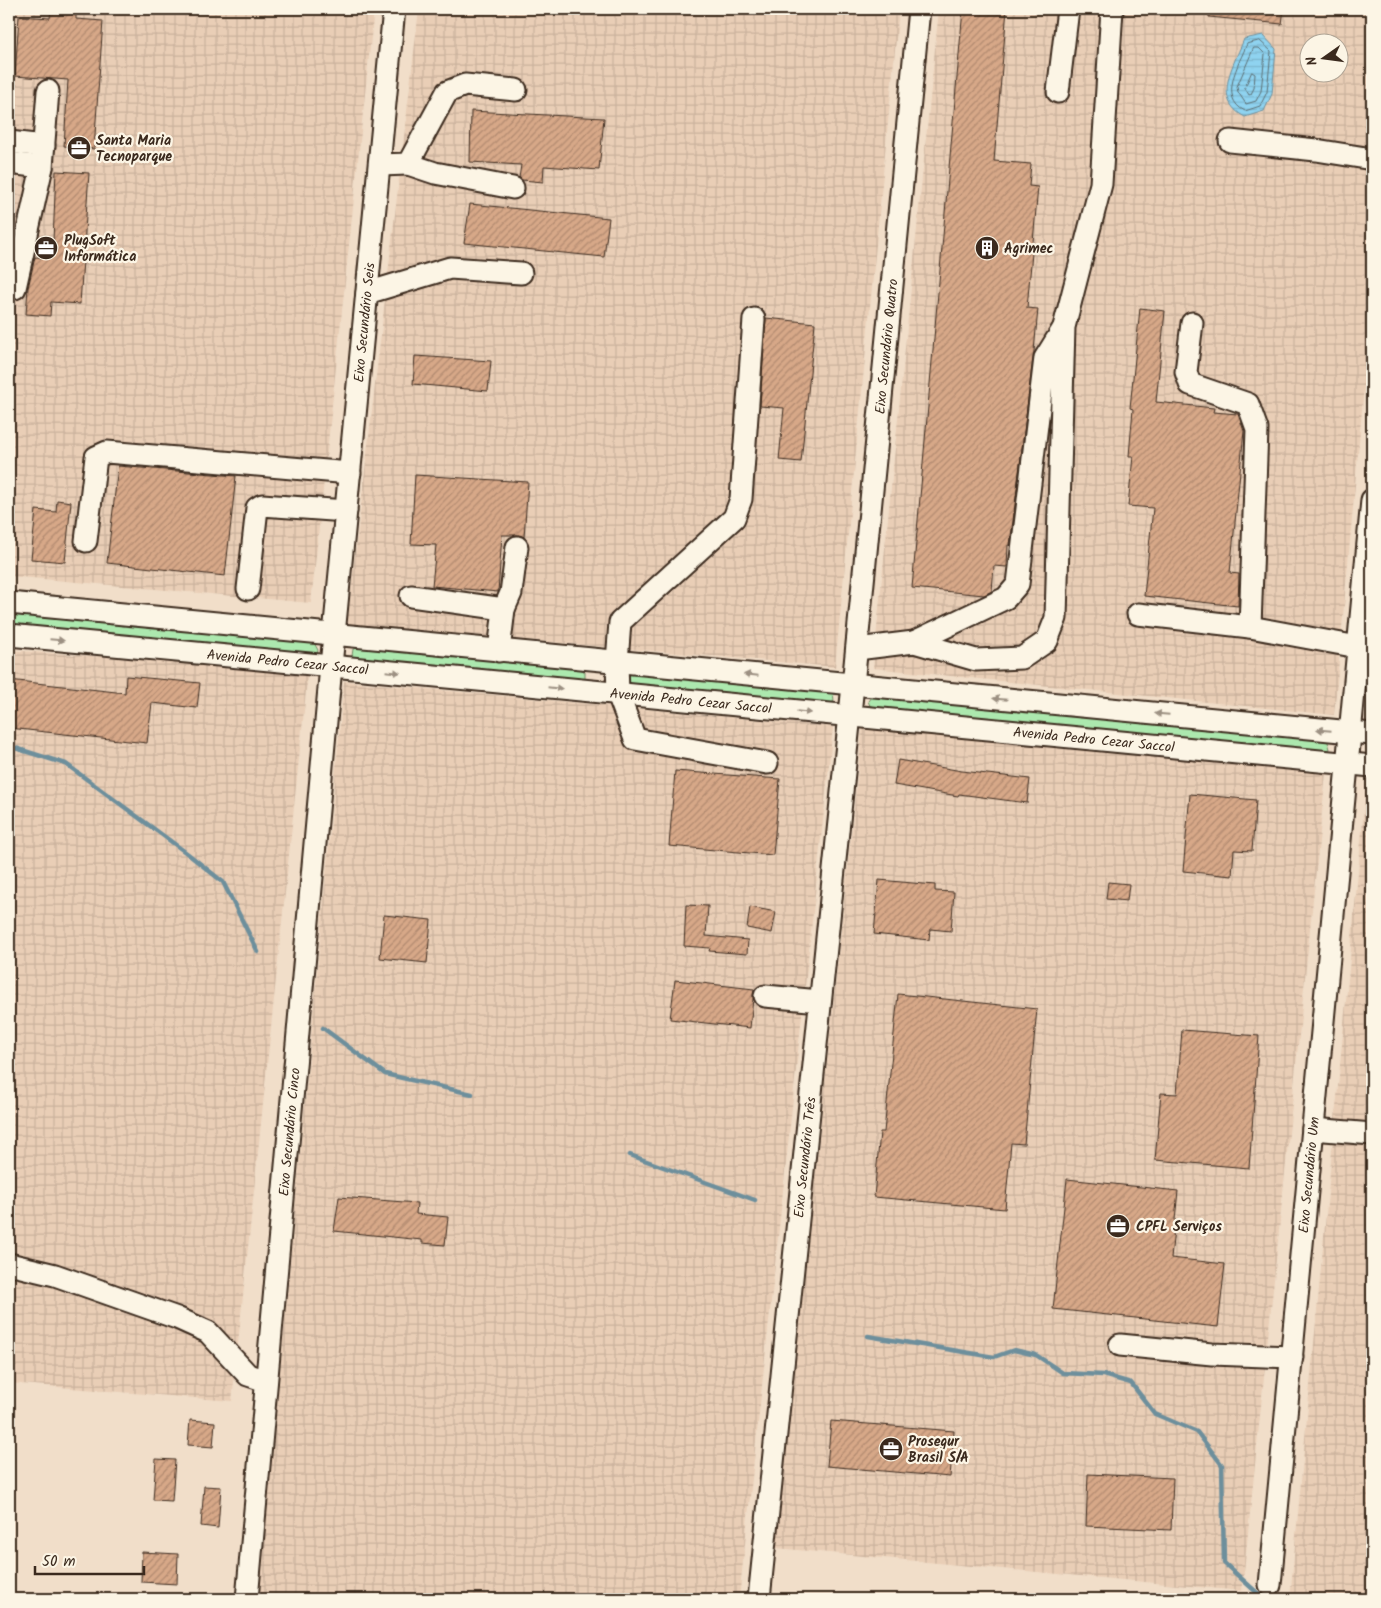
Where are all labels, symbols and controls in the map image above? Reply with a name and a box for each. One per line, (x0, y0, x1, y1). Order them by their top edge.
north arrow (1298, 32, 1348, 82)
text: N (1301, 54, 1324, 68)
place label: Santa Maria Tecnoparque (96, 130, 172, 168)
office icon: Santa Maria Tecnoparque (66, 135, 92, 161)
place label: PlugSoft Informática (64, 230, 136, 268)
office icon: PlugSoft Informática (33, 235, 59, 261)
building icon: Agrimec (974, 235, 1000, 261)
place label: Agrimec (1004, 238, 1054, 260)
street label: Eixo Secundário Seis (348, 261, 382, 383)
street label: Eixo Secundário Quatro (869, 278, 905, 415)
one-way arrow (50, 636, 66, 644)
street label: Avenida Pedro Cezar Saccol (206, 644, 370, 682)
one-way arrow (386, 668, 402, 676)
one-way arrow (743, 671, 759, 679)
street label: Avenida Pedro Cezar Saccol (609, 683, 773, 720)
one-way arrow (547, 684, 563, 692)
one-way arrow (992, 694, 1008, 702)
one-way arrow (796, 708, 812, 716)
one-way arrow (1154, 710, 1170, 718)
street label: Avenida Pedro Cezar Saccol (1012, 722, 1176, 759)
one-way arrow (1315, 725, 1331, 733)
street label: Eixo Secundário Cinco (273, 1067, 307, 1197)
street label: Eixo Secundário Três (788, 1096, 823, 1219)
street label: Eixo Secundário Um (1293, 1116, 1326, 1234)
office icon: CPFL Serviços (1105, 1213, 1131, 1239)
place label: CPFL Serviços (1136, 1216, 1222, 1238)
place label: Prosegur Brasil S/A (908, 1431, 969, 1469)
office icon: Prosegur Brasil S/A (878, 1436, 904, 1462)
scale bar (35, 1543, 144, 1575)
text: 50 m (42, 1550, 76, 1574)

